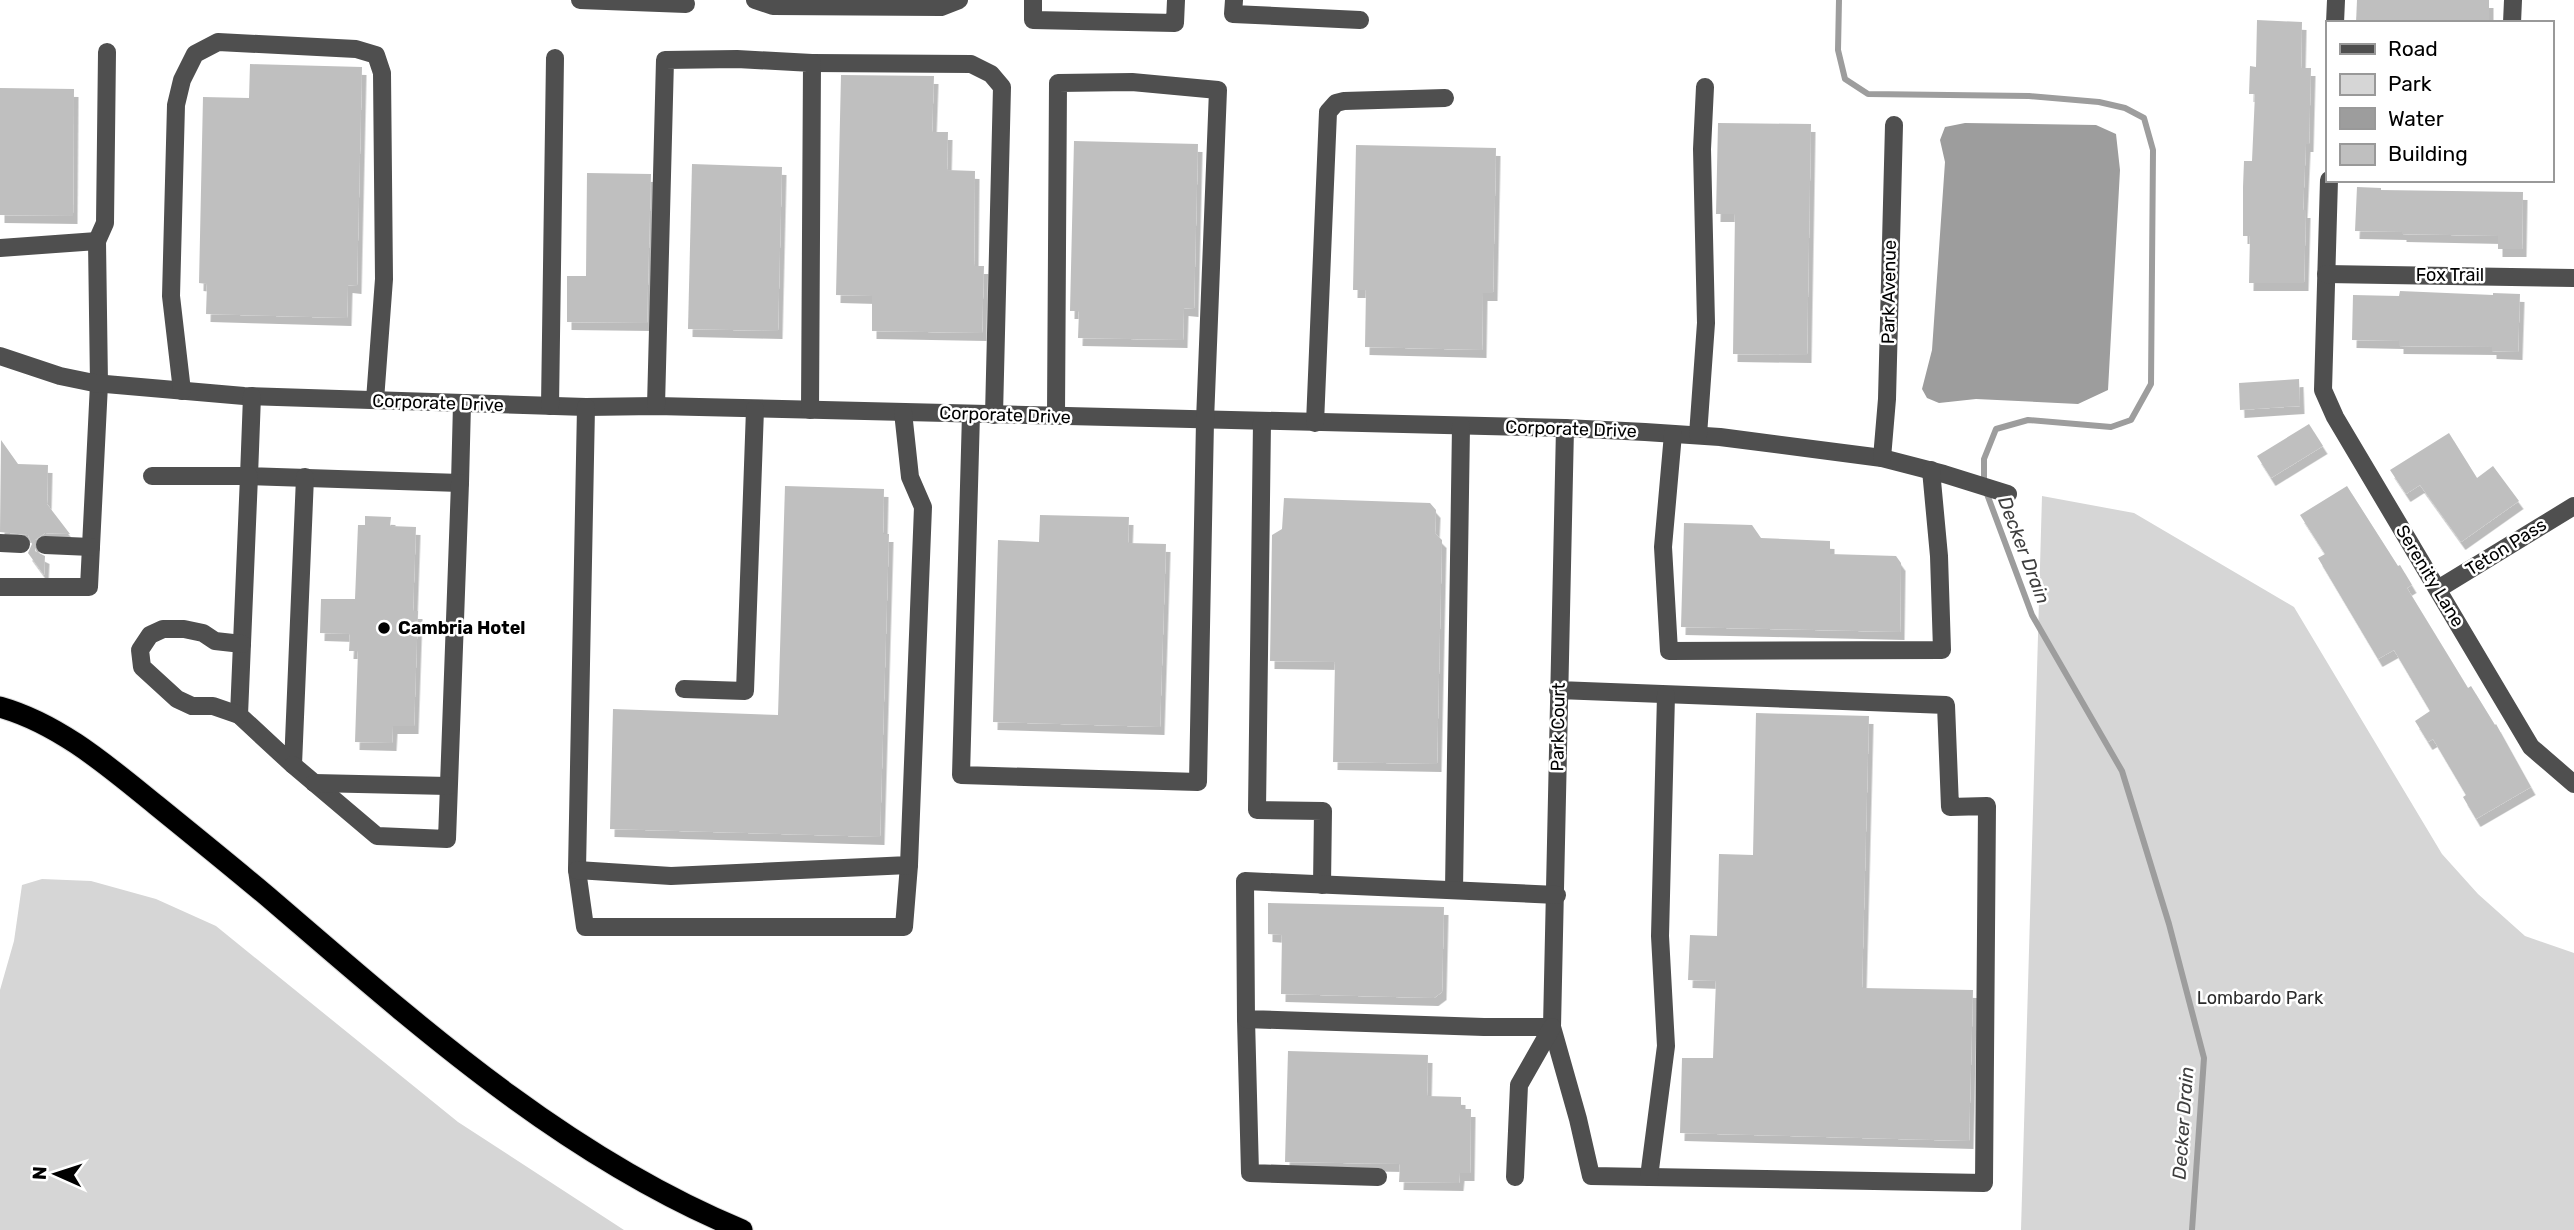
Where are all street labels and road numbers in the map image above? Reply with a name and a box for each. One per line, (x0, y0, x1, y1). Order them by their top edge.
street label: Park Avenue (1877, 240, 1901, 344)
street label: Fox Trail (2416, 264, 2484, 286)
street label: Corporate Drive (372, 390, 504, 416)
street label: Corporate Drive (939, 402, 1071, 428)
street label: Corporate Drive (1505, 416, 1637, 442)
street label: Teton Pass (2462, 514, 2550, 580)
street label: Serenity Lane (2391, 521, 2469, 631)
street label: Park Court (1546, 682, 1570, 772)

